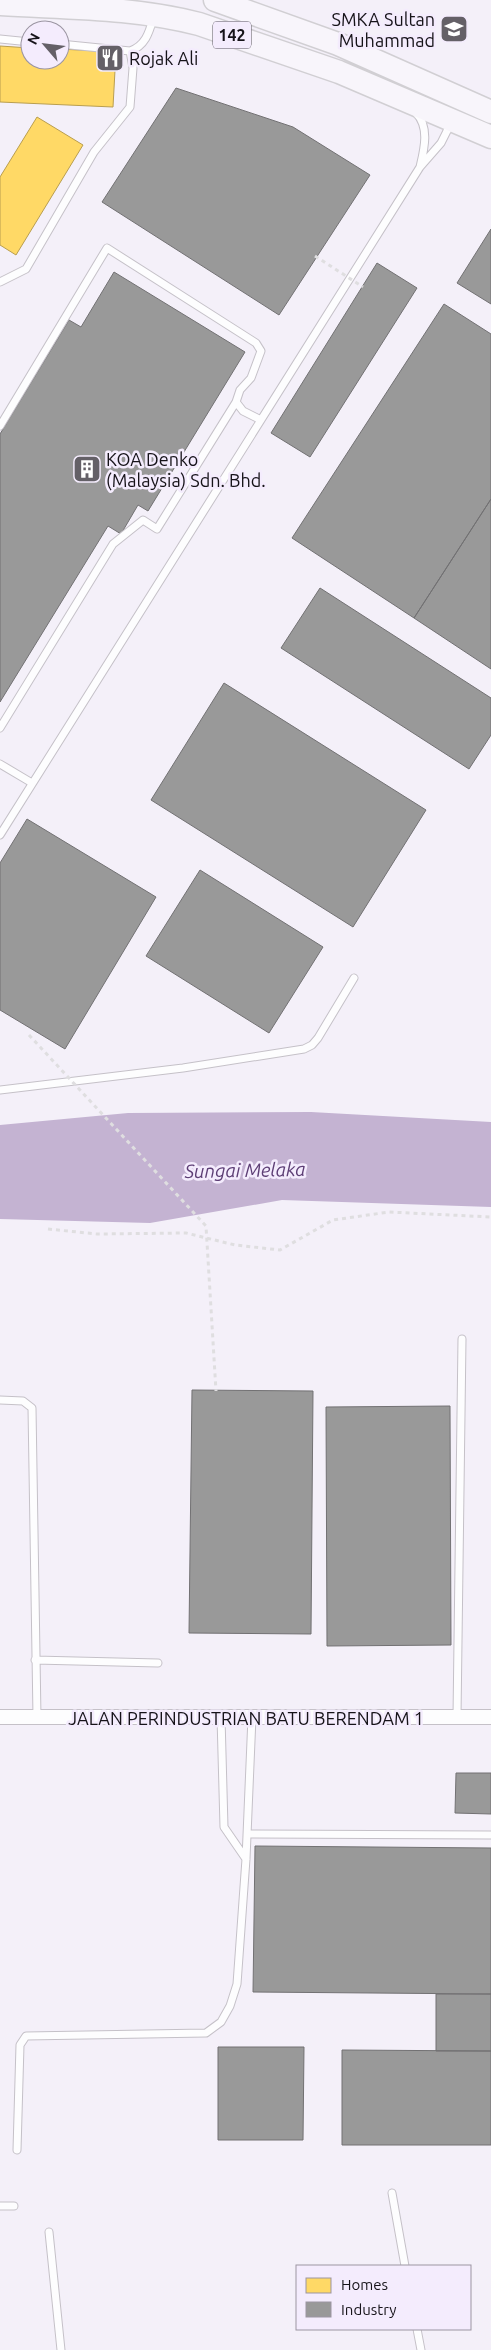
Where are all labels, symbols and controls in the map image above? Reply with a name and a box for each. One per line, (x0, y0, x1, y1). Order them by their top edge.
place label: SMKA Sultan Muhammad (332, 9, 435, 50)
school or university icon: SMKA Sultan Muhammad (439, 14, 469, 44)
north arrow (20, 20, 70, 70)
road number: 142 (213, 22, 251, 48)
text: N (24, 31, 43, 47)
restaurant icon: Rojak Ali (95, 43, 125, 73)
place label: Rojak Ali (129, 48, 198, 68)
place label: KOA Denko (Malaysia) Sdn. Bhd. (106, 449, 266, 491)
building icon: KOA Denko (Malaysia) Sdn. Bhd. (72, 454, 102, 484)
water label: Sungai Melaka (183, 1158, 306, 1182)
street label: JALAN PERINDUSTRIAN BATU BERENDAM 1 (68, 1708, 424, 1728)
legend (296, 2265, 471, 2330)
text: Homes (341, 2276, 388, 2293)
text: Industry (341, 2301, 396, 2318)

